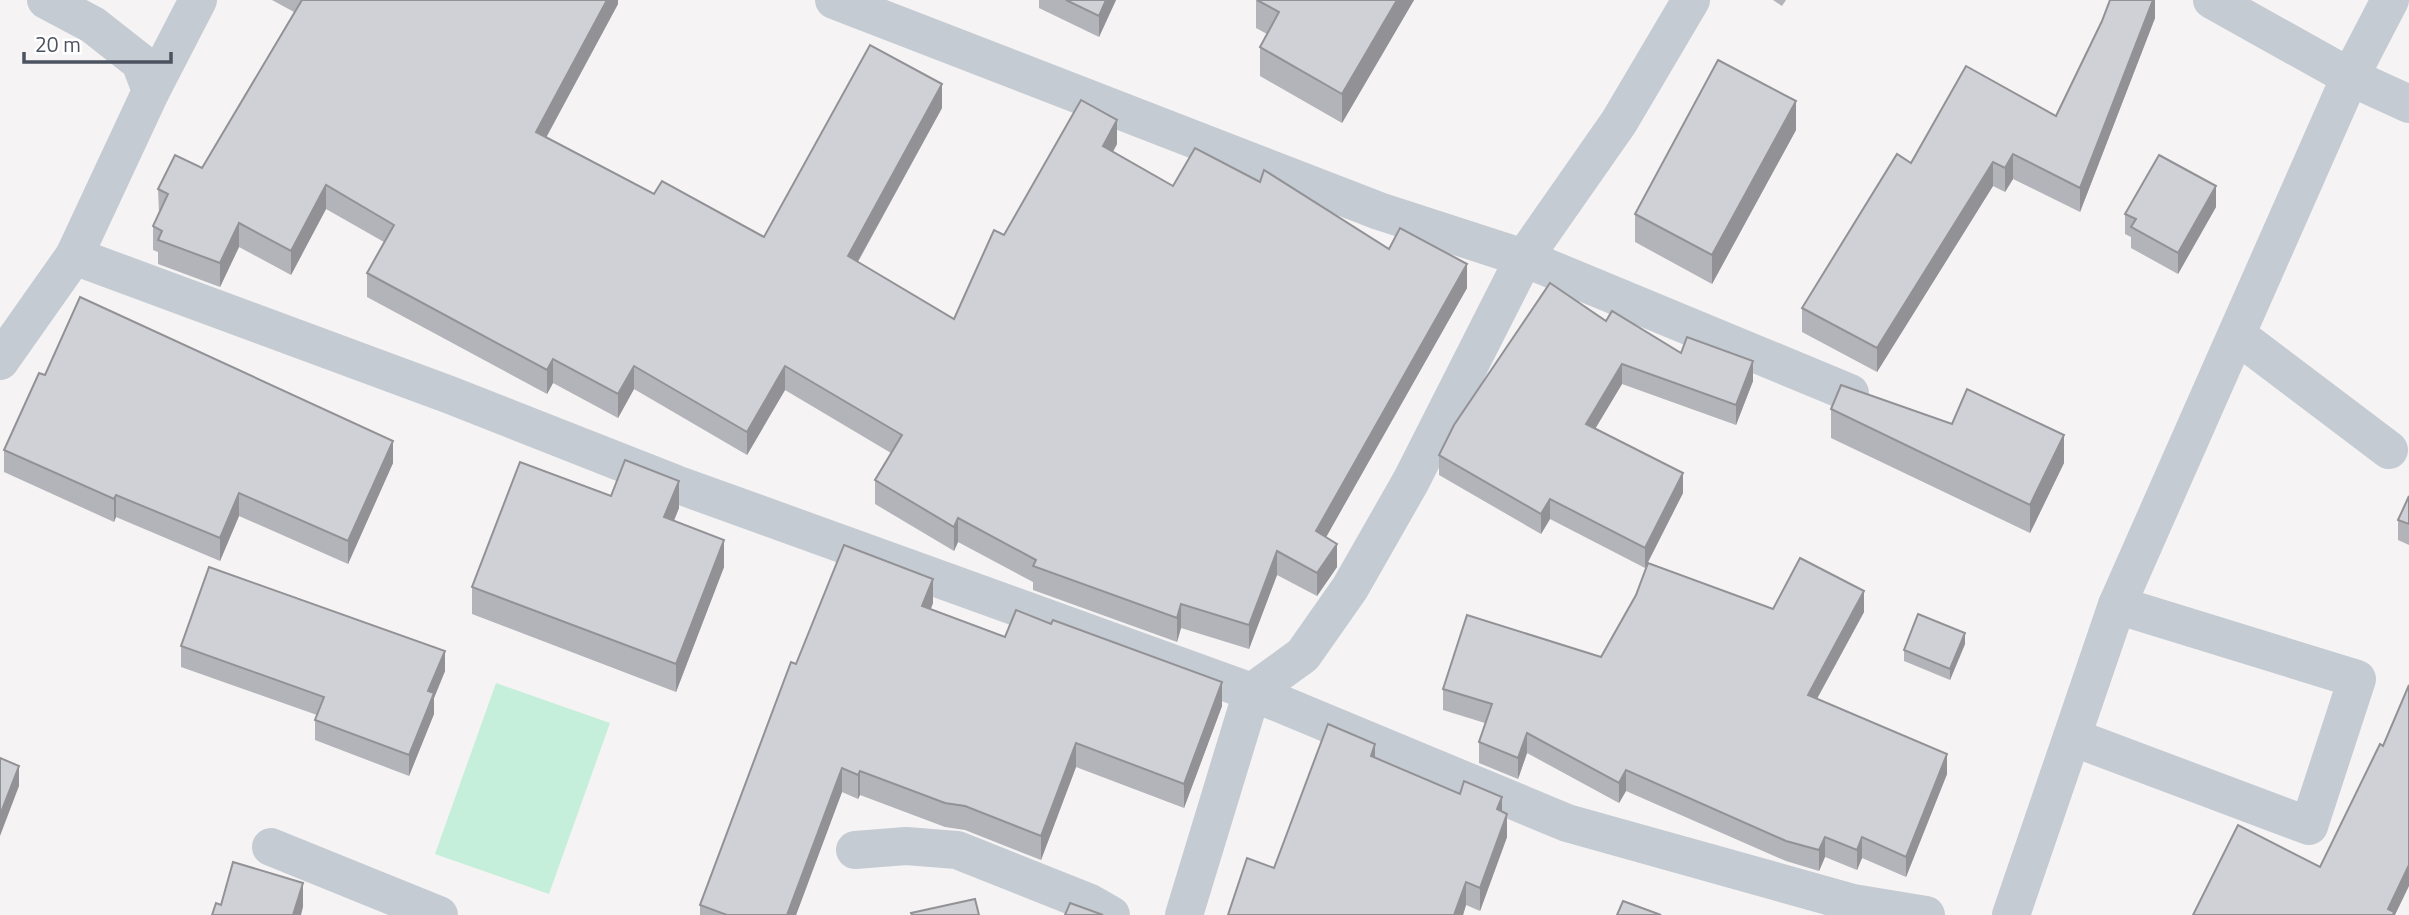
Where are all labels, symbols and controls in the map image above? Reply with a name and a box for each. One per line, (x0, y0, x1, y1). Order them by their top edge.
scale bar (24, 21, 172, 65)
text: 20 m (35, 28, 81, 60)

